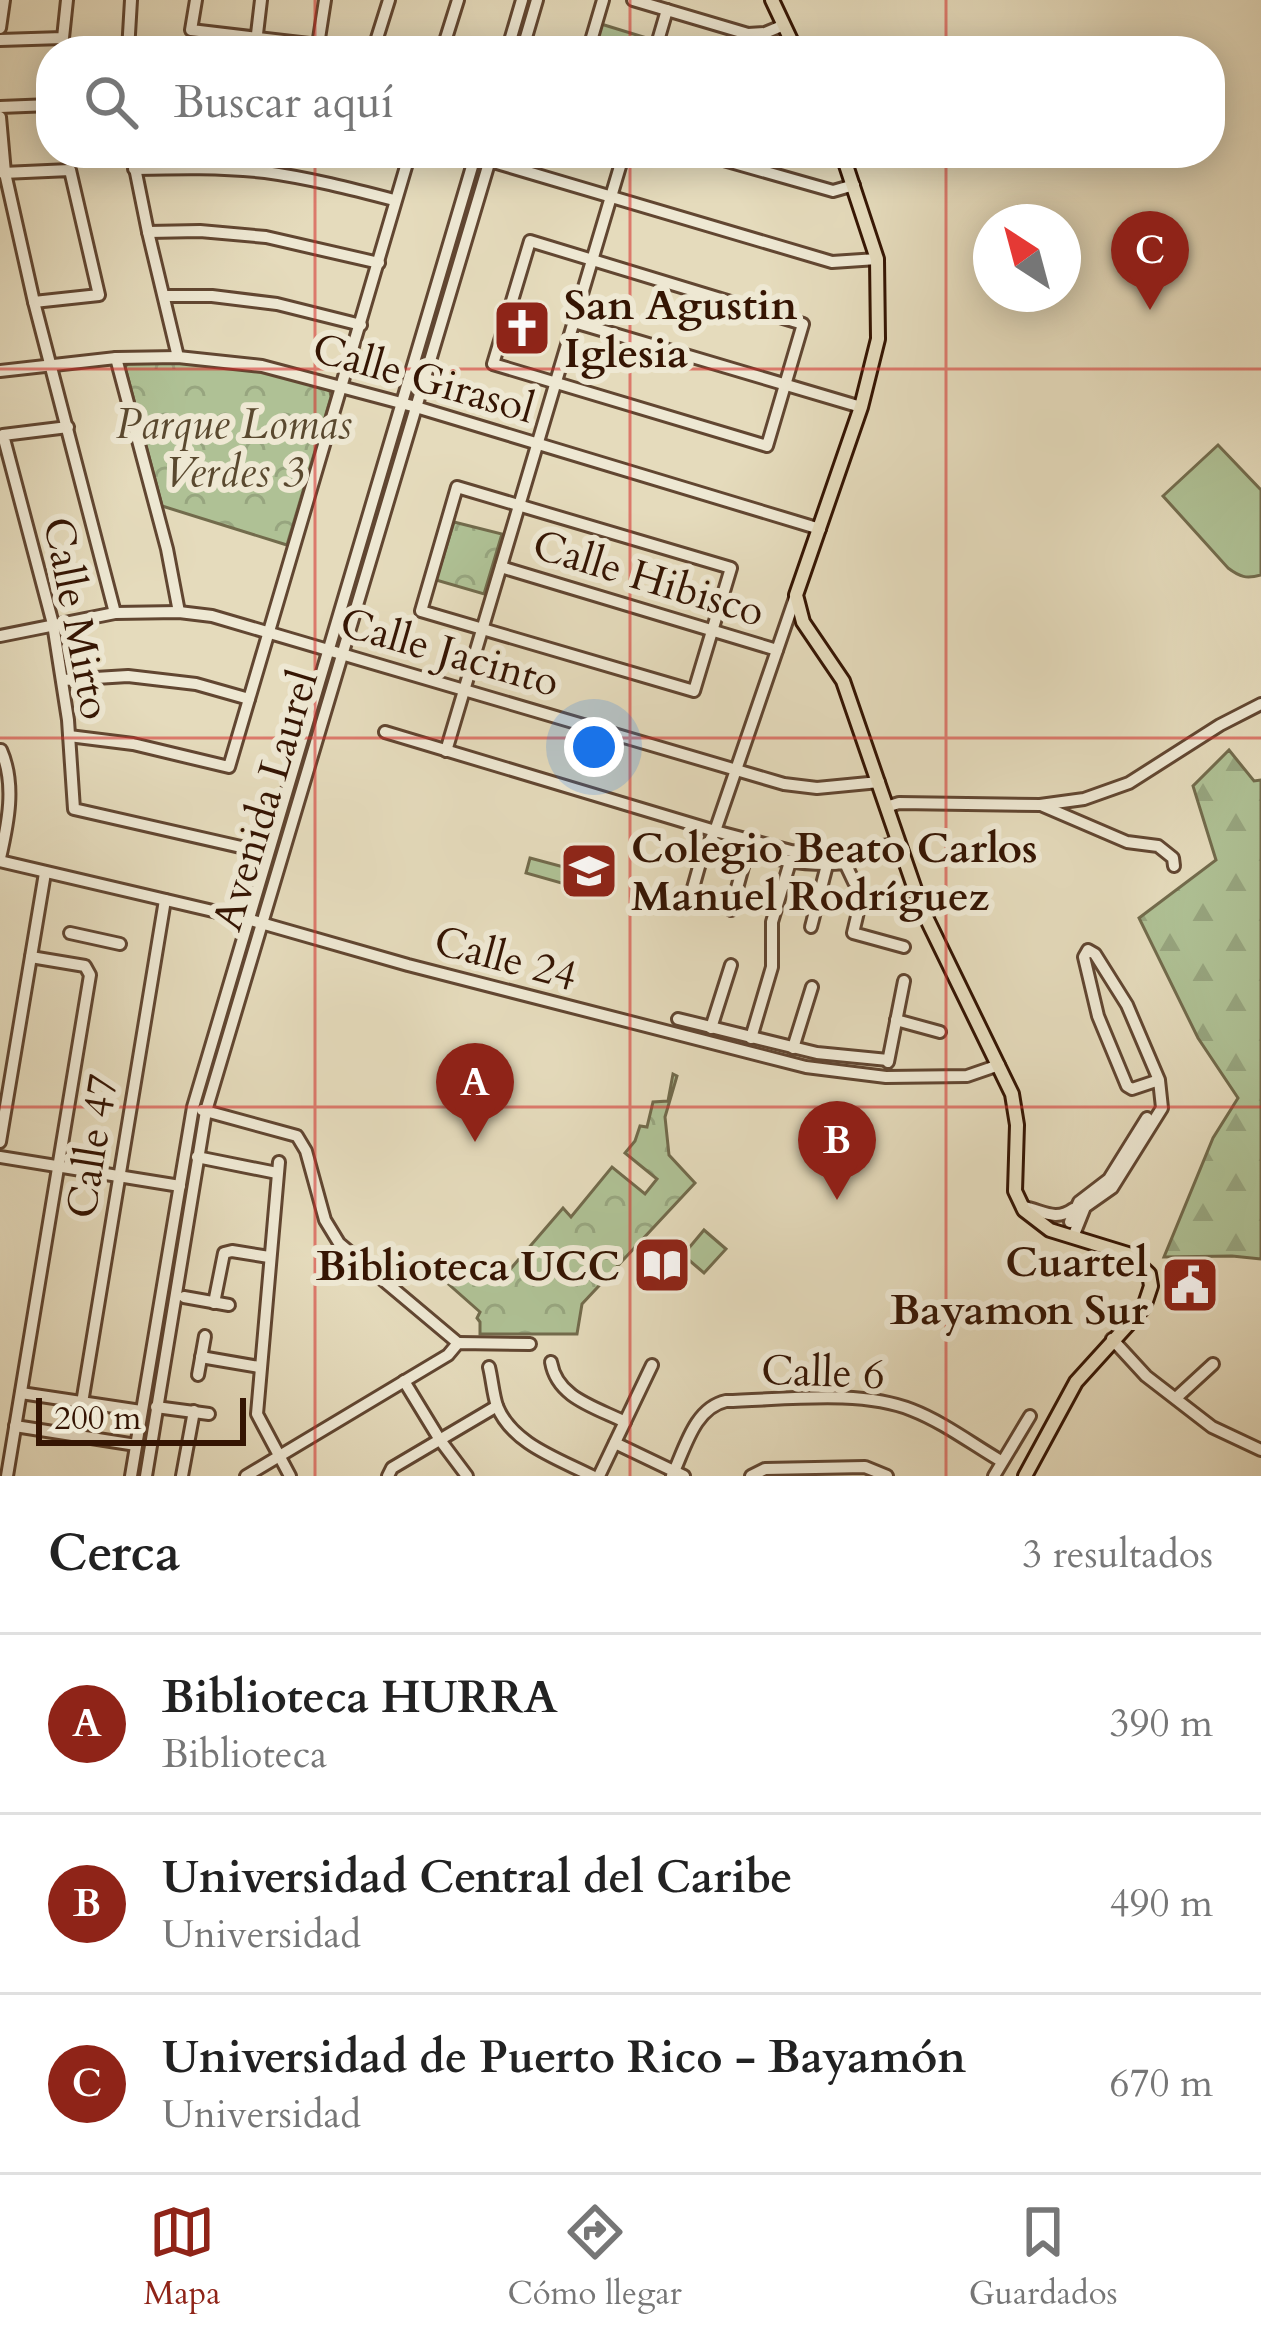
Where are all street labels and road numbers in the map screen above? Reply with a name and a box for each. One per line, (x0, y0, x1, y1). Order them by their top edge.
street label: Calle Girasol (306, 320, 541, 437)
street label: Calle Mirto (29, 512, 124, 724)
street label: Calle Hibisco (526, 516, 771, 641)
street label: Calle Jacinto (334, 594, 566, 711)
street label: Avenida Laurel (199, 663, 332, 938)
street label: Calle 24 (428, 912, 583, 1005)
street label: Calle 47 (53, 1070, 132, 1222)
street label: Calle 6 (760, 1342, 886, 1403)

